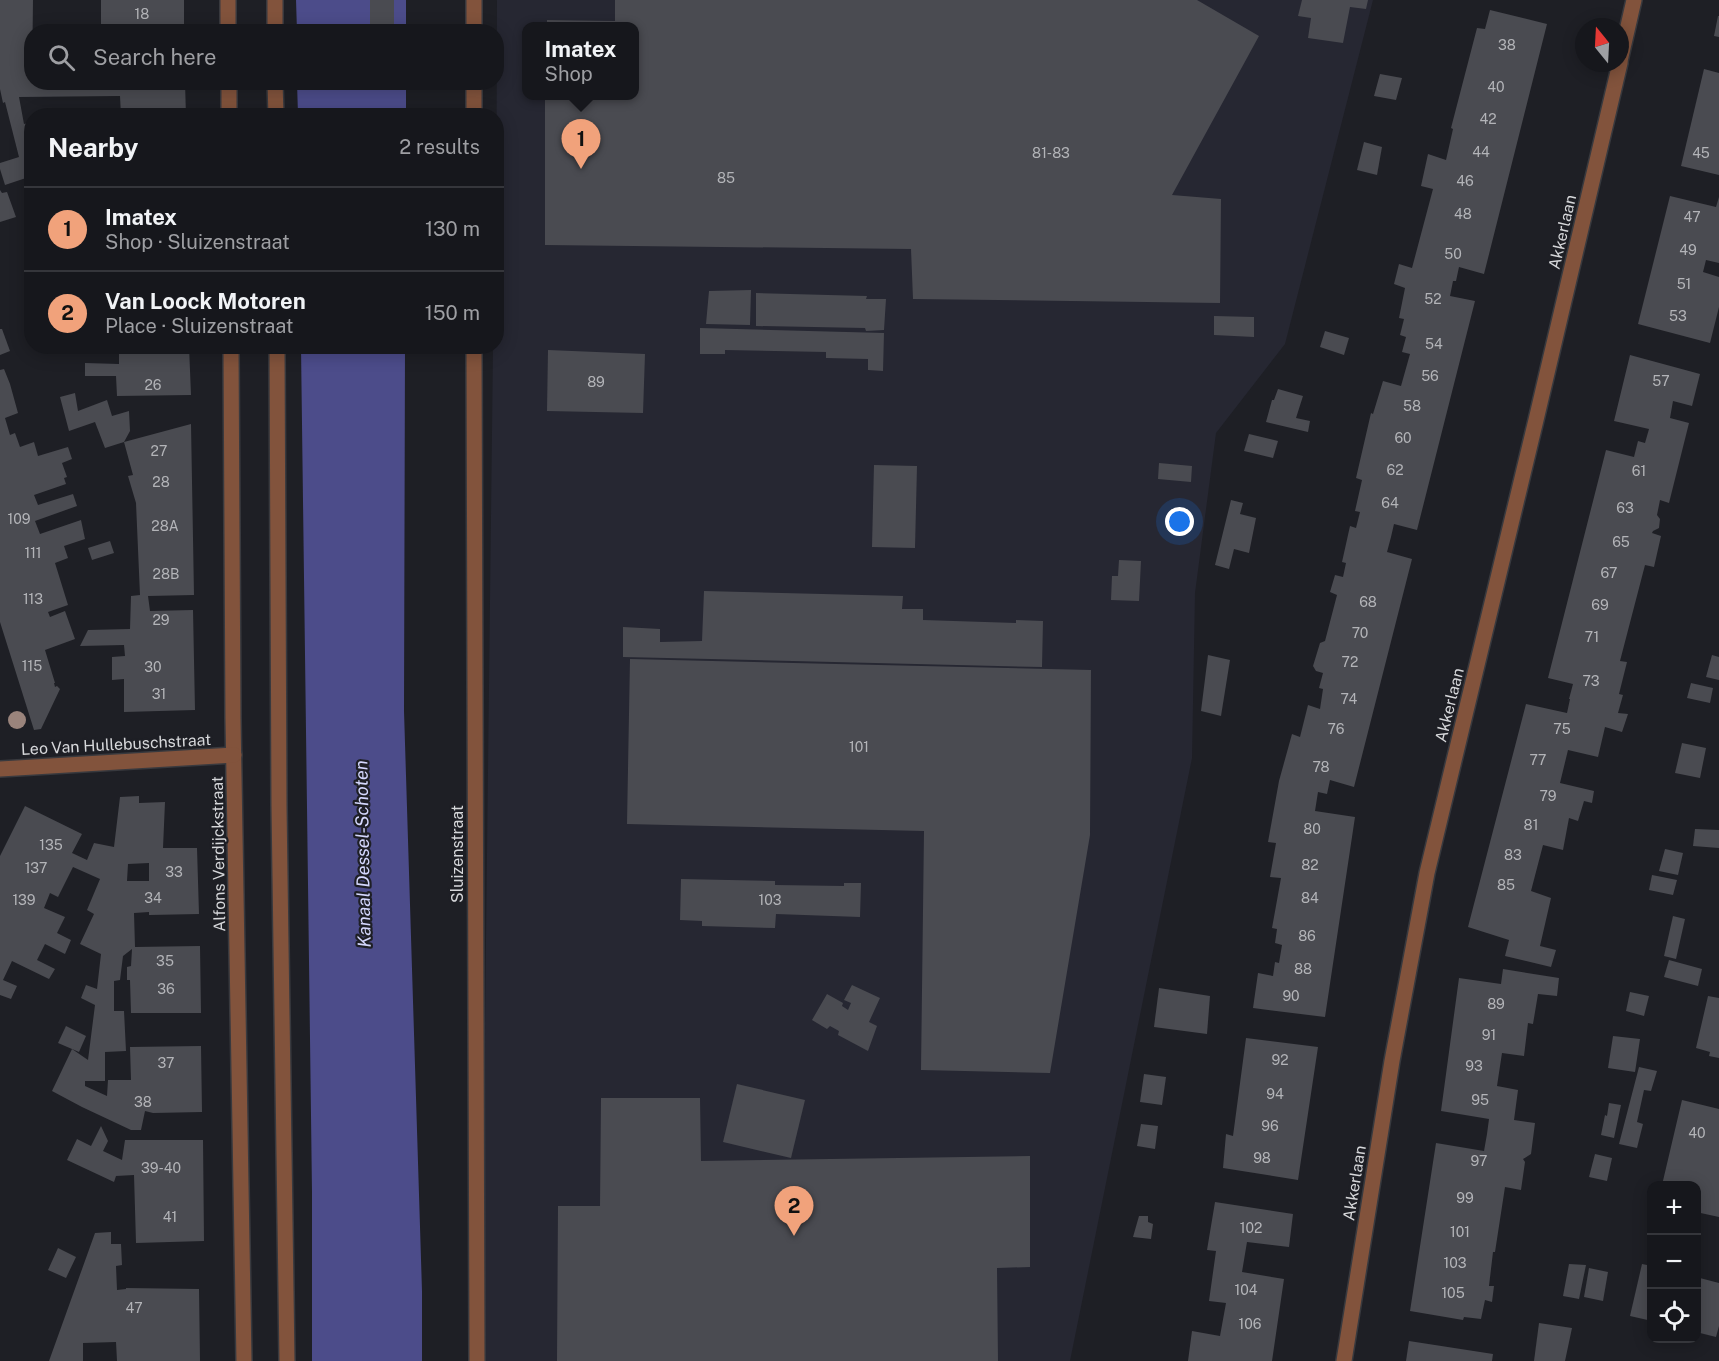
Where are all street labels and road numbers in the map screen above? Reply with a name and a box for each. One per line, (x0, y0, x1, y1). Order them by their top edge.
street label: Akkerlaan (1545, 193, 1580, 271)
street label: Akkerlaan (1431, 666, 1468, 744)
street label: Leo Van Hullebuschstraat (20, 730, 212, 759)
street label: Alfons Verdijckstraat (208, 776, 229, 932)
street label: Sluizenstraat (448, 805, 467, 903)
street label: Akkerlaan (1339, 1144, 1370, 1222)

